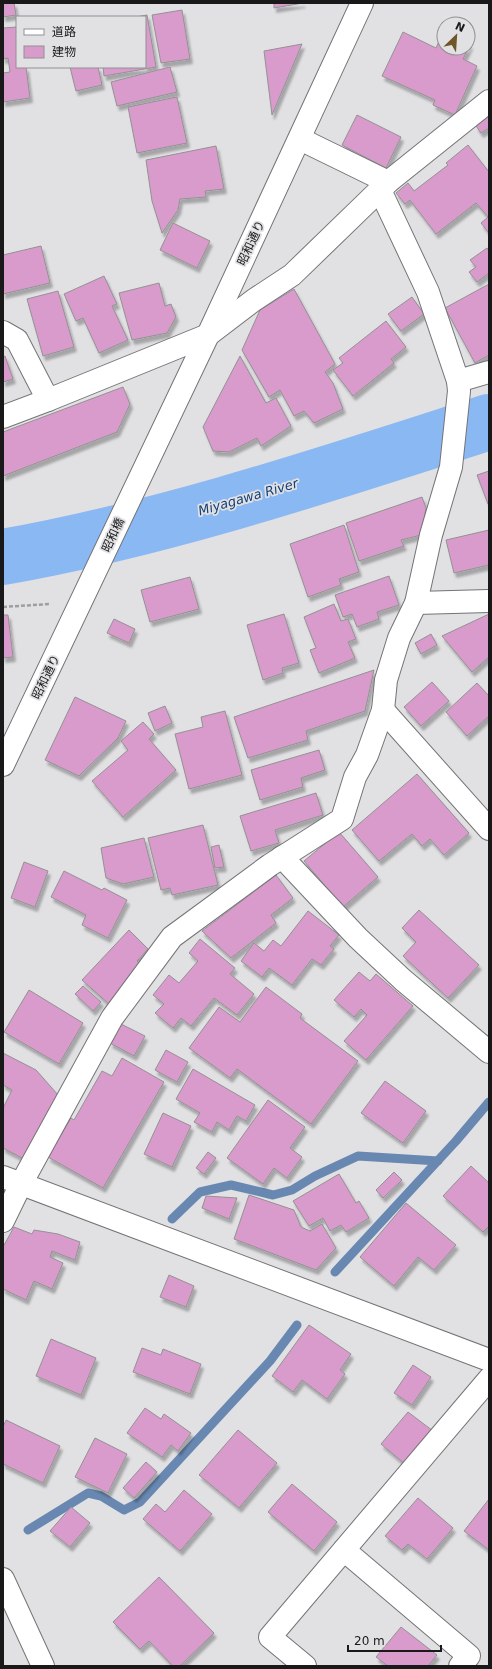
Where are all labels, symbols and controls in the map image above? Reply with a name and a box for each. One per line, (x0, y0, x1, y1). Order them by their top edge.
legend (16, 16, 146, 68)
north arrow (436, 16, 476, 56)
text: N (453, 20, 467, 35)
text: 道路 (52, 25, 76, 39)
text: 建物 (52, 45, 76, 59)
street label: 昭和通り (235, 218, 267, 268)
water label: Miyagawa River (196, 475, 301, 518)
street label: 昭和橋 (99, 516, 127, 554)
street label: 昭和通り (29, 652, 63, 702)
scale bar (348, 1627, 441, 1653)
text: 20 m (354, 1634, 385, 1648)

